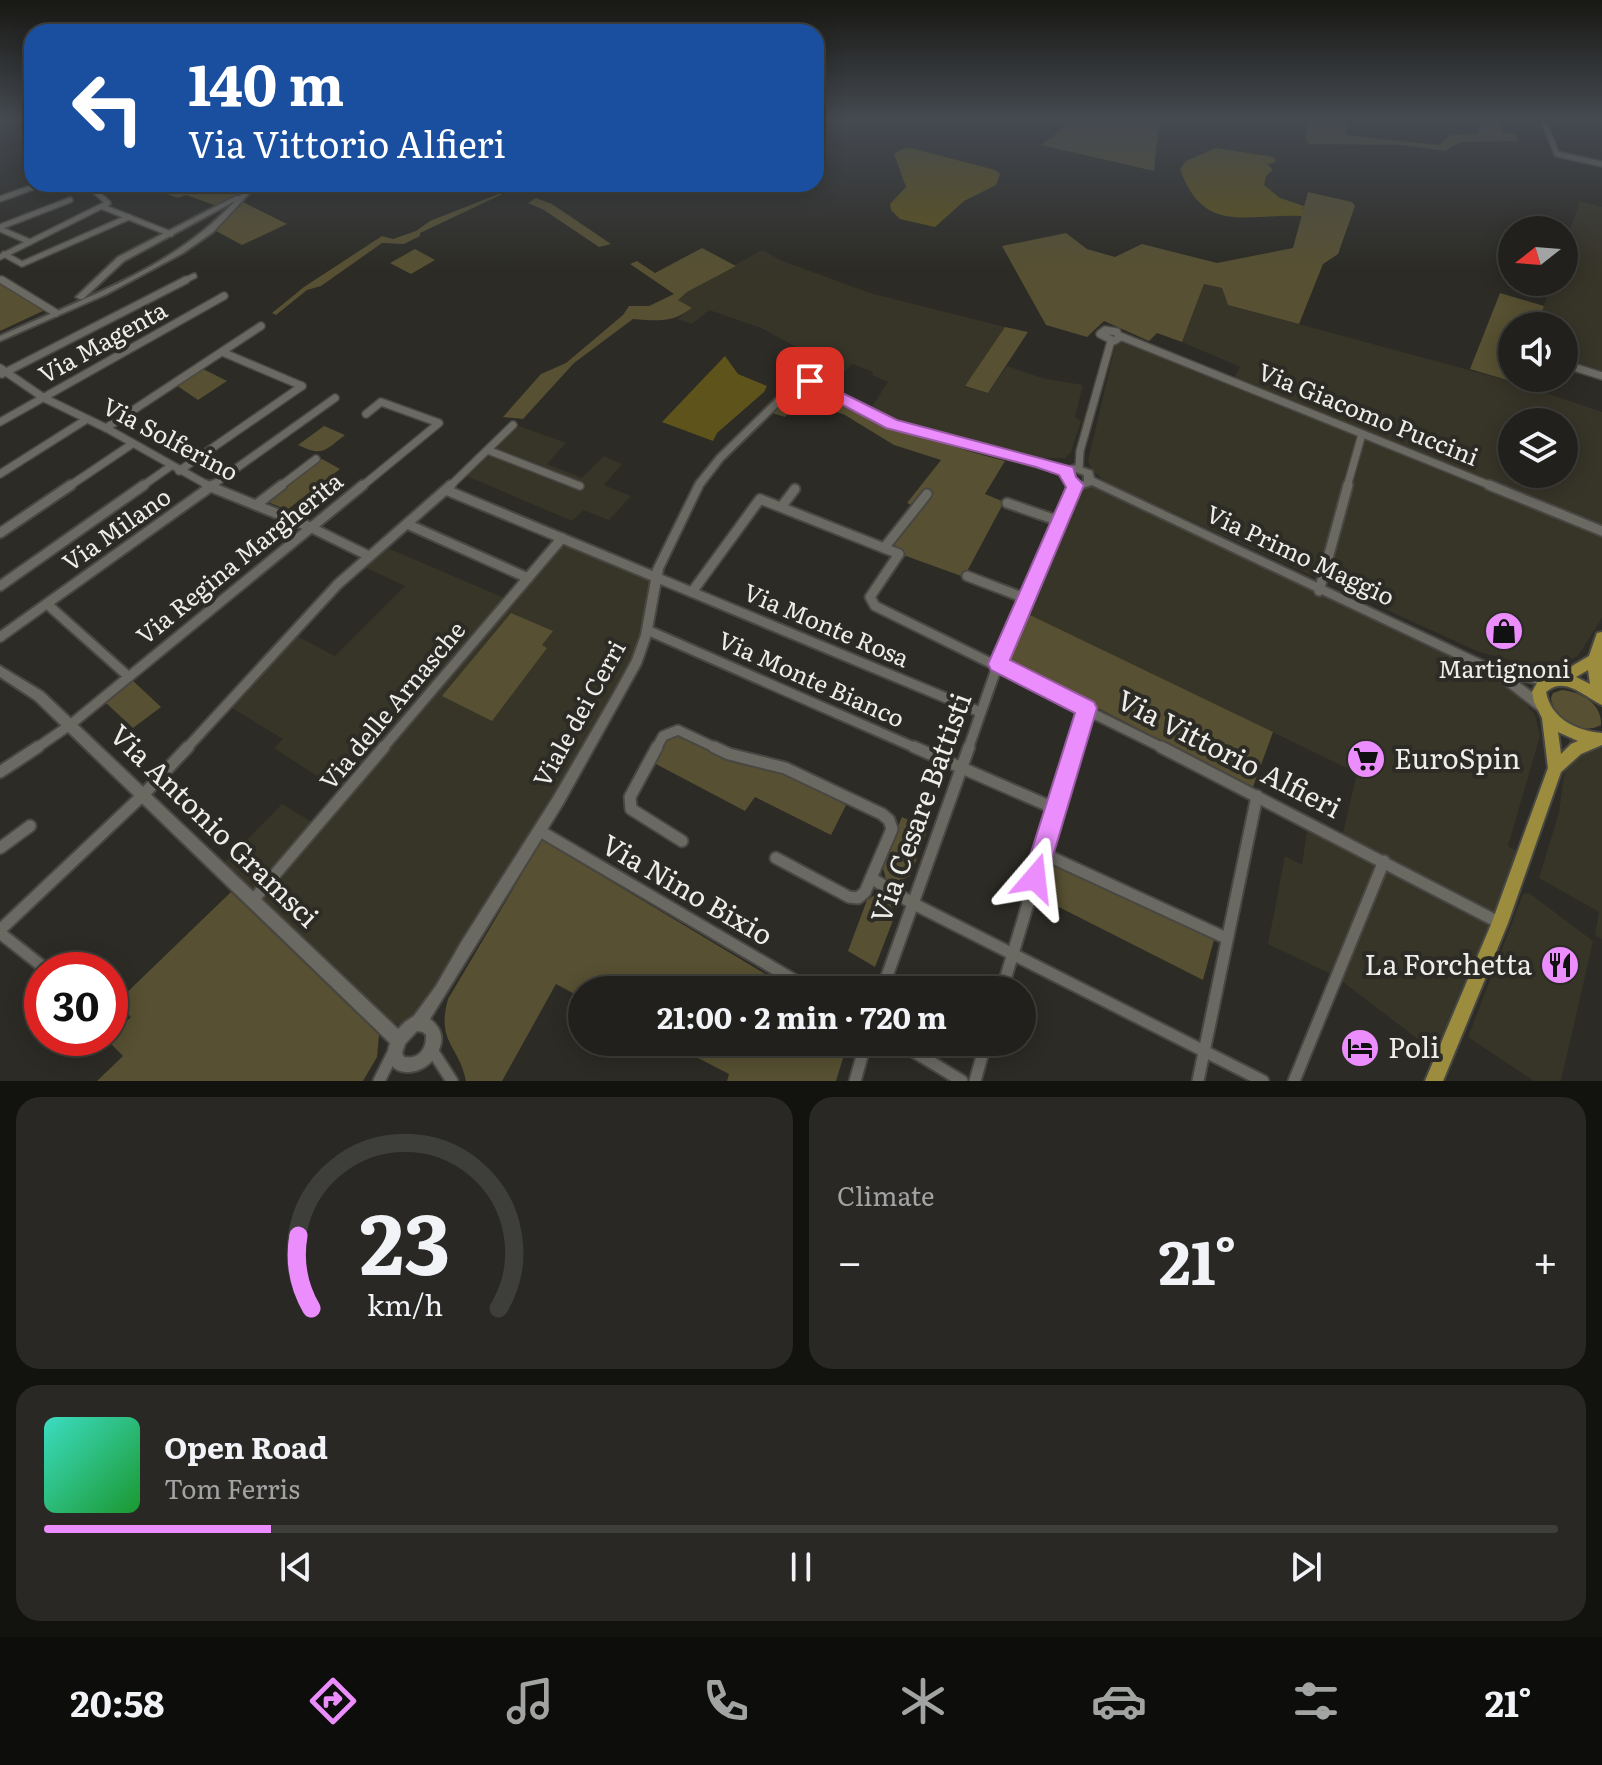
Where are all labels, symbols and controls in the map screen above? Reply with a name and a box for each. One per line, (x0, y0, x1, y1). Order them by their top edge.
text: 140 m (188, 40, 344, 123)
icon: left (56, 56, 160, 160)
text: Via Vittorio Alfieri (188, 116, 506, 169)
north arrow (1498, 216, 1578, 296)
map controls (1498, 216, 1578, 488)
street label: Via Magenta (31, 291, 173, 391)
button: sound (1498, 312, 1578, 392)
pin (776, 347, 844, 415)
street label: Via Giacomo Puccini (1253, 352, 1484, 473)
icon: arrive (788, 359, 832, 403)
street label: Via Solferino (97, 387, 245, 488)
button: layers (1498, 408, 1578, 488)
street label: Via Regina Margherita (128, 463, 349, 652)
street label: Via Milano (54, 478, 177, 578)
street label: Via Primo Maggio (1201, 495, 1401, 613)
street label: Via Monte Rosa (739, 573, 915, 674)
shop icon: Martignoni (1483, 610, 1525, 652)
street label: Via delle Arnasche (310, 612, 472, 796)
street label: Via Monte Bianco (713, 621, 911, 735)
street label: Viale dei Cerri (523, 633, 633, 792)
place label: Martignoni (1438, 650, 1570, 685)
street label: Via Vittorio Alfieri (1110, 677, 1349, 827)
street label: Via Cesare Battisti (858, 686, 980, 928)
street label: Via Antonio Gramsci (101, 713, 330, 936)
place label: EuroSpin (1394, 736, 1521, 778)
supermarket icon: EuroSpin (1345, 738, 1387, 780)
street label: Via Nino Bixio (594, 822, 782, 954)
position arrow (993, 836, 1077, 920)
place label: La Forchetta (1365, 942, 1532, 984)
restaurant icon: La Forchetta (1539, 944, 1581, 986)
speed limit sign: 30 (24, 952, 128, 1056)
text: 21:00 · 2 min · 720 m (657, 994, 947, 1038)
place label: Poli (1388, 1025, 1440, 1067)
hotel icon: Poli (1339, 1027, 1381, 1069)
text: Climate (837, 1175, 935, 1214)
text: 23 (359, 1177, 450, 1301)
text: 21° (1158, 1214, 1237, 1303)
text: − (837, 1226, 863, 1292)
text: + (1532, 1226, 1558, 1292)
text: km/h (366, 1282, 443, 1325)
text: Open Road (164, 1424, 328, 1468)
text: Tom Ferris (164, 1468, 300, 1507)
icon: previous (274, 1545, 318, 1589)
icon: pause (779, 1545, 823, 1589)
icon: next (1284, 1545, 1328, 1589)
icon: directions (305, 1673, 361, 1729)
icon: music (502, 1673, 558, 1729)
icon: phone (698, 1673, 754, 1729)
icon: climate (895, 1673, 951, 1729)
icon: car (1091, 1673, 1147, 1729)
icon: filters (1288, 1673, 1344, 1729)
text: 20:58 (70, 1675, 164, 1728)
text: 21° (1485, 1675, 1532, 1728)

